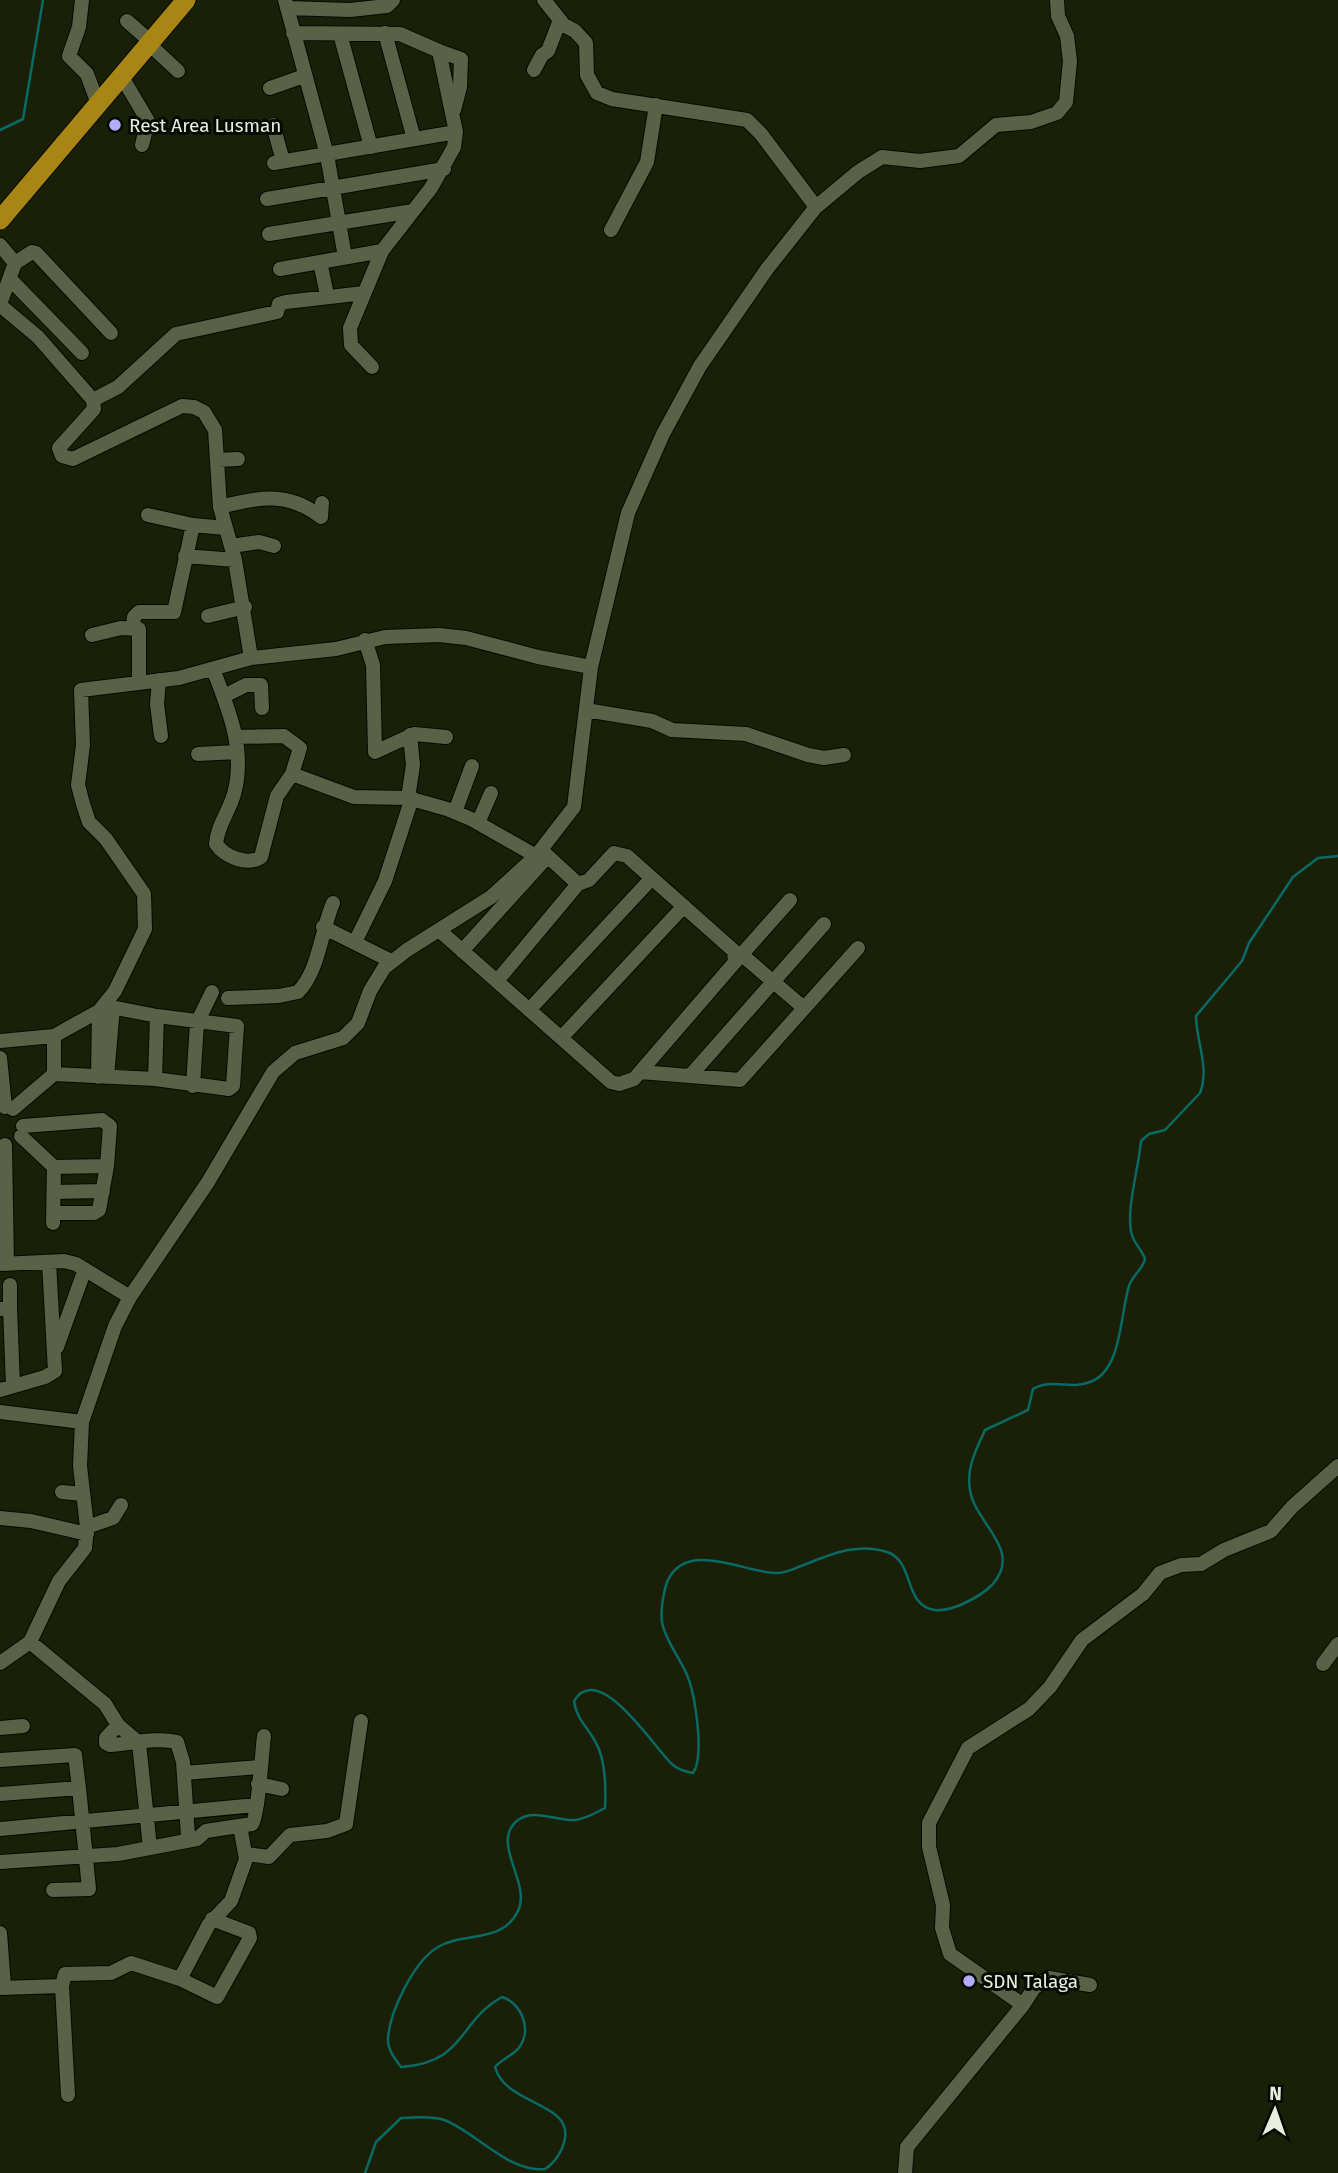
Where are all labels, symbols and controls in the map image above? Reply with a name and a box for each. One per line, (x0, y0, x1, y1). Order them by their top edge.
place label: Rest Area Lusman (129, 114, 281, 137)
marker: Rest Area Lusman (107, 117, 123, 133)
place label: SDN Talaga (983, 1970, 1078, 1993)
marker: SDN Talaga (961, 1973, 977, 1989)
north arrow (1240, 2075, 1310, 2145)
text: N (1269, 2082, 1282, 2105)

